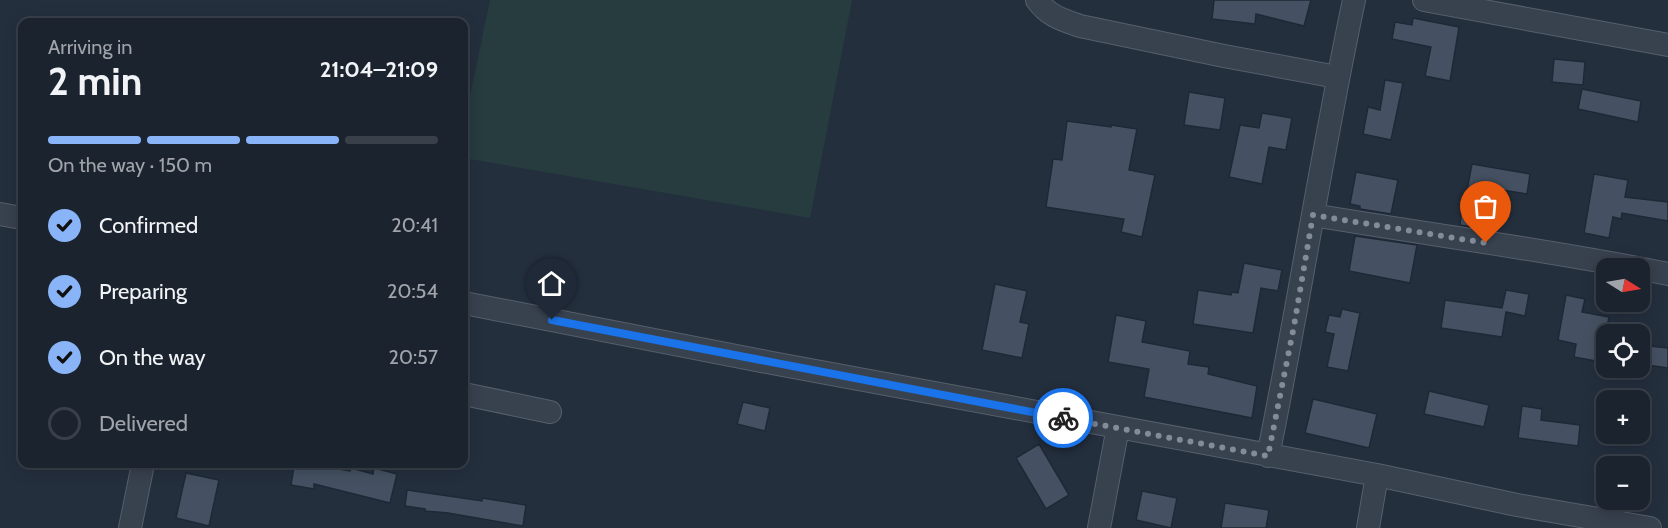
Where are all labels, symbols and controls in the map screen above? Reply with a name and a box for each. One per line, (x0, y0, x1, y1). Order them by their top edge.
text: Arriving in (48, 35, 132, 59)
text: 21:04–21:09 (320, 56, 438, 83)
text: 2 min (48, 57, 142, 105)
text: On the way · 150 m (48, 153, 212, 177)
pin (1460, 181, 1511, 243)
icon: bag (1469, 190, 1502, 223)
icon: check (48, 209, 81, 242)
text: Confirmed (99, 212, 198, 239)
text: 20:41 (391, 213, 438, 237)
pin (526, 258, 577, 320)
north arrow (1596, 258, 1650, 312)
map controls (1596, 258, 1650, 510)
icon: home (535, 267, 568, 300)
icon: check (48, 275, 81, 308)
text: Preparing (99, 278, 187, 305)
text: 20:54 (387, 279, 438, 303)
button: locate (1596, 324, 1650, 378)
icon: check (48, 341, 81, 374)
text: On the way (99, 344, 206, 371)
text: 20:57 (389, 345, 438, 369)
courier (1033, 388, 1093, 448)
button: + (1596, 390, 1650, 444)
icon: bike (1047, 402, 1080, 435)
text: Delivered (99, 410, 188, 437)
button: − (1596, 456, 1650, 510)

